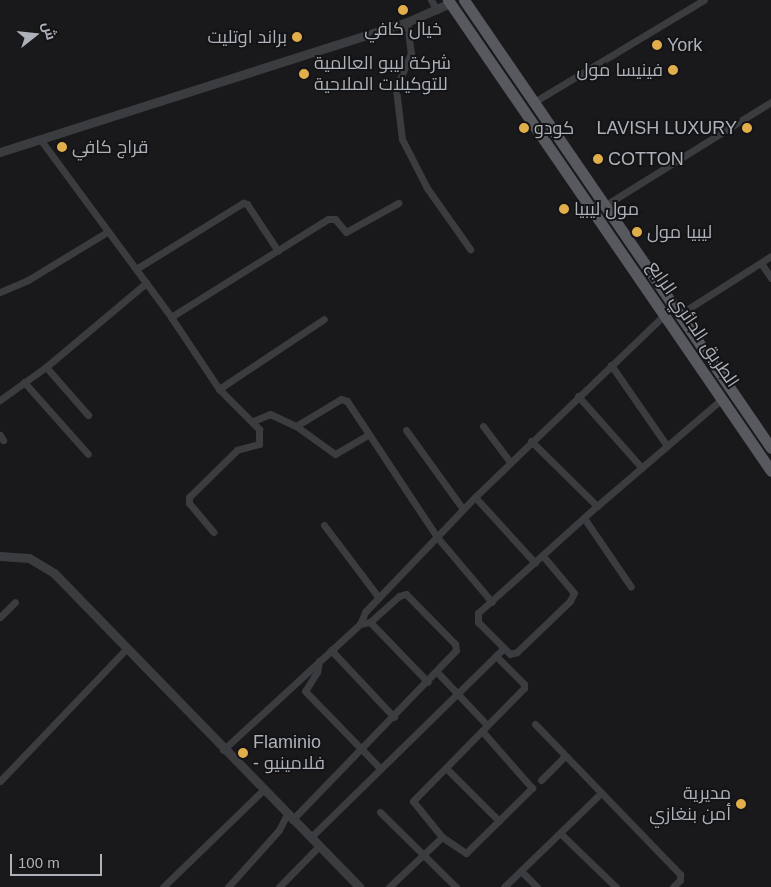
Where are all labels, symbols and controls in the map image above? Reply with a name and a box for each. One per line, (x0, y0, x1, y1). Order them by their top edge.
marker: خيال كافي (397, 4, 409, 16)
north arrow (10, 10, 60, 60)
place label: خيال كافي (364, 18, 442, 40)
text: ش (39, 20, 60, 42)
place label: براند اوتليت (208, 26, 287, 48)
marker: براند اوتليت (291, 31, 303, 43)
place label: York (667, 34, 702, 56)
marker: York (651, 39, 663, 51)
place label: شركة ليبو العالمية للتوكيلات الملاحية (314, 53, 451, 96)
place label: فينيسا مول (576, 59, 663, 81)
marker: فينيسا مول (667, 64, 679, 76)
marker: شركة ليبو العالمية للتوكيلات الملاحية (298, 68, 310, 80)
place label: كودو (534, 117, 574, 139)
place label: LAVISH LUXURY (597, 117, 737, 139)
marker: كودو (518, 122, 530, 134)
marker: LAVISH LUXURY (741, 122, 753, 134)
place label: قراج كافي (72, 136, 148, 158)
marker: قراج كافي (56, 141, 68, 153)
place label: COTTON (608, 148, 684, 170)
marker: COTTON (592, 153, 604, 165)
place label: مول ليبيا (574, 198, 639, 220)
marker: مول ليبيا (558, 203, 570, 215)
place label: ليبيا مول (647, 221, 712, 243)
marker: ليبيا مول (631, 226, 643, 238)
street label: الطريق الدائري الرابع (643, 257, 743, 391)
place label: Flaminio - فلامينيو (253, 732, 325, 774)
marker: Flaminio - فلامينيو (237, 747, 249, 759)
place label: مديرية أمن بنغازي (649, 783, 731, 826)
marker: مديرية أمن بنغازي (735, 798, 747, 810)
scale bar (12, 844, 105, 876)
text: 100 m (18, 854, 60, 871)

